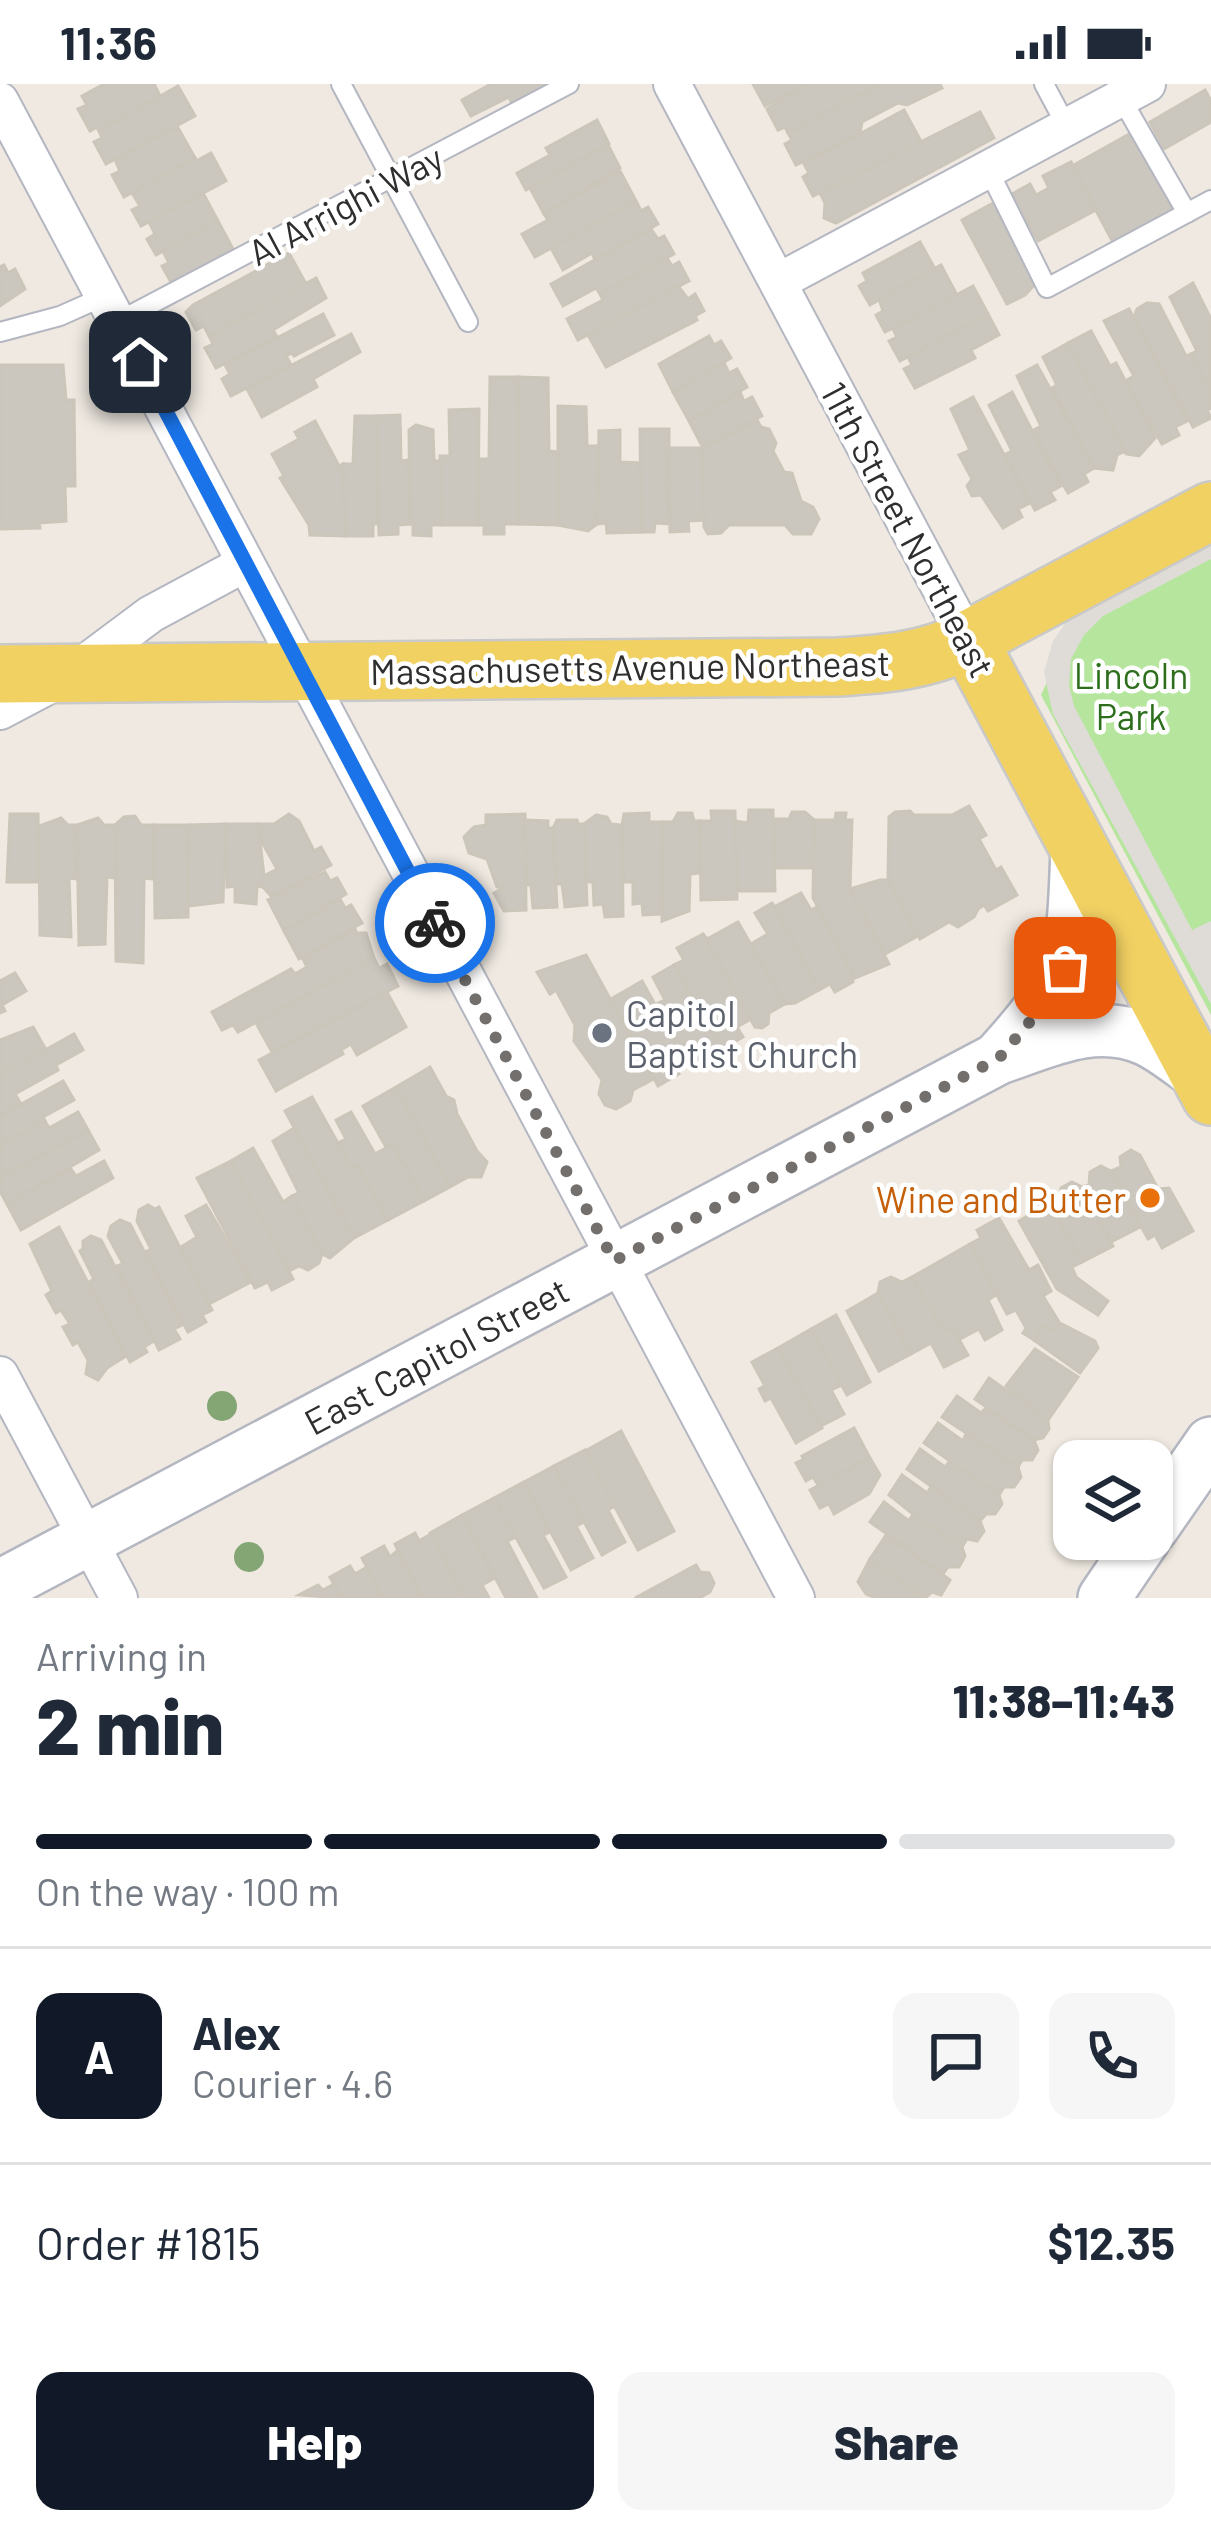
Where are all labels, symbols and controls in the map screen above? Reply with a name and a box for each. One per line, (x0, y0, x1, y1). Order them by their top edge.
text: 11:36 (60, 15, 157, 69)
street label: Al Arrighi Way (240, 135, 450, 273)
pin (89, 311, 191, 413)
icon: home (107, 329, 173, 395)
street label: 11th Street Northeast (813, 374, 1005, 684)
street label: Massachusetts Avenue Northeast (370, 640, 890, 692)
park label: Lincoln Park (1074, 653, 1188, 737)
courier (375, 863, 495, 983)
icon: bike (402, 890, 468, 956)
pin (1014, 917, 1116, 1019)
icon: bag (1032, 935, 1098, 1001)
place label: Capitol Baptist Church (626, 991, 858, 1075)
marker: Capitol Baptist Church (589, 1020, 615, 1046)
place label: Wine and Butter (876, 1177, 1126, 1220)
marker: Wine and Butter (1137, 1185, 1163, 1211)
street label: East Capitol Street (297, 1267, 575, 1443)
map controls (1053, 1440, 1173, 1560)
button: layers (1053, 1440, 1173, 1560)
text: Arriving in (36, 1632, 207, 1679)
text: 11:38–11:43 (953, 1673, 1175, 1727)
text: 2 min (36, 1677, 224, 1771)
text: On the way · 100 m (36, 1867, 340, 1914)
button: chat (893, 1993, 1019, 2119)
button: phone (1049, 1993, 1175, 2119)
text: Alex (192, 2005, 281, 2059)
text: A (84, 2029, 114, 2083)
text: Courier · 4.6 (192, 2059, 393, 2106)
text: Order #1815 (36, 2215, 261, 2269)
text: $12.35 (1047, 2215, 1175, 2269)
button: Help (36, 2372, 594, 2510)
button: Share (618, 2372, 1175, 2510)

